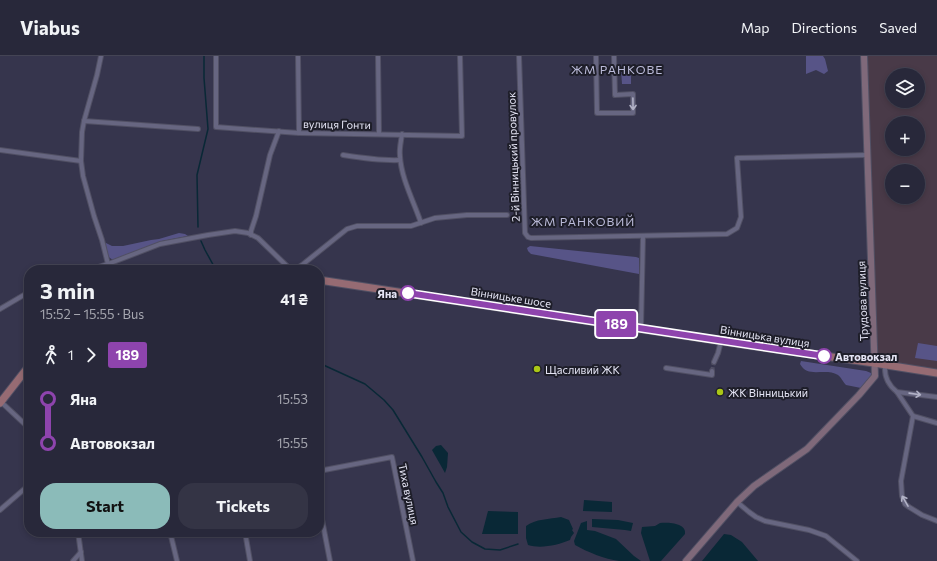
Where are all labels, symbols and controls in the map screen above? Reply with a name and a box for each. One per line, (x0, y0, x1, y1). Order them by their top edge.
text: Viabus (20, 16, 80, 39)
text: Map (741, 19, 770, 36)
text: Directions (792, 19, 857, 36)
text: Saved (879, 19, 917, 36)
district label: ЖМ РАНКОВЕ (571, 62, 663, 76)
map controls (885, 68, 925, 204)
button: layers (885, 68, 925, 108)
street label: 2-й Вінницький провулок (504, 92, 522, 222)
one-way arrow (629, 97, 637, 110)
button: + (885, 116, 925, 156)
street label: вулиця Гонти (303, 117, 371, 131)
button: − (885, 164, 925, 204)
district label: ЖМ РАНКОВИЙ (531, 214, 635, 228)
street label: Трудова вулиця (854, 261, 870, 341)
text: 3 min (40, 277, 95, 304)
street label: Вінницьке шосе (470, 284, 552, 310)
marker: Яна (400, 285, 416, 301)
place label: Яна (377, 287, 397, 300)
text: 41 ₴ (280, 290, 308, 308)
text: 15:52 – 15:55 · Bus (40, 306, 144, 322)
line badge: 189 (593, 311, 639, 337)
text: 189 (604, 315, 628, 332)
street label: Вінницька вулиця (719, 323, 811, 349)
icon: walk (40, 344, 62, 366)
icon: forward (80, 344, 102, 366)
text: 189 (116, 346, 139, 363)
text: 1 (68, 347, 74, 363)
marker: Автовокзал (816, 348, 832, 364)
place label: Автовокзал (835, 350, 897, 363)
place label: Щасливий ЖК (545, 363, 621, 376)
marker: Щасливий ЖК (532, 364, 542, 374)
place label: ЖК Вінницький (728, 386, 808, 399)
marker: ЖК Вінницький (715, 387, 725, 397)
text: Яна (70, 390, 97, 408)
one-way arrow (908, 390, 921, 398)
text: 15:53 (277, 391, 308, 407)
text: Автовокзал (70, 434, 155, 452)
text: 15:55 (277, 435, 308, 451)
street label: Тиха вулиця (396, 462, 422, 526)
button: Start (40, 483, 170, 529)
button: Tickets (178, 483, 308, 529)
one-way arrow (901, 495, 908, 507)

